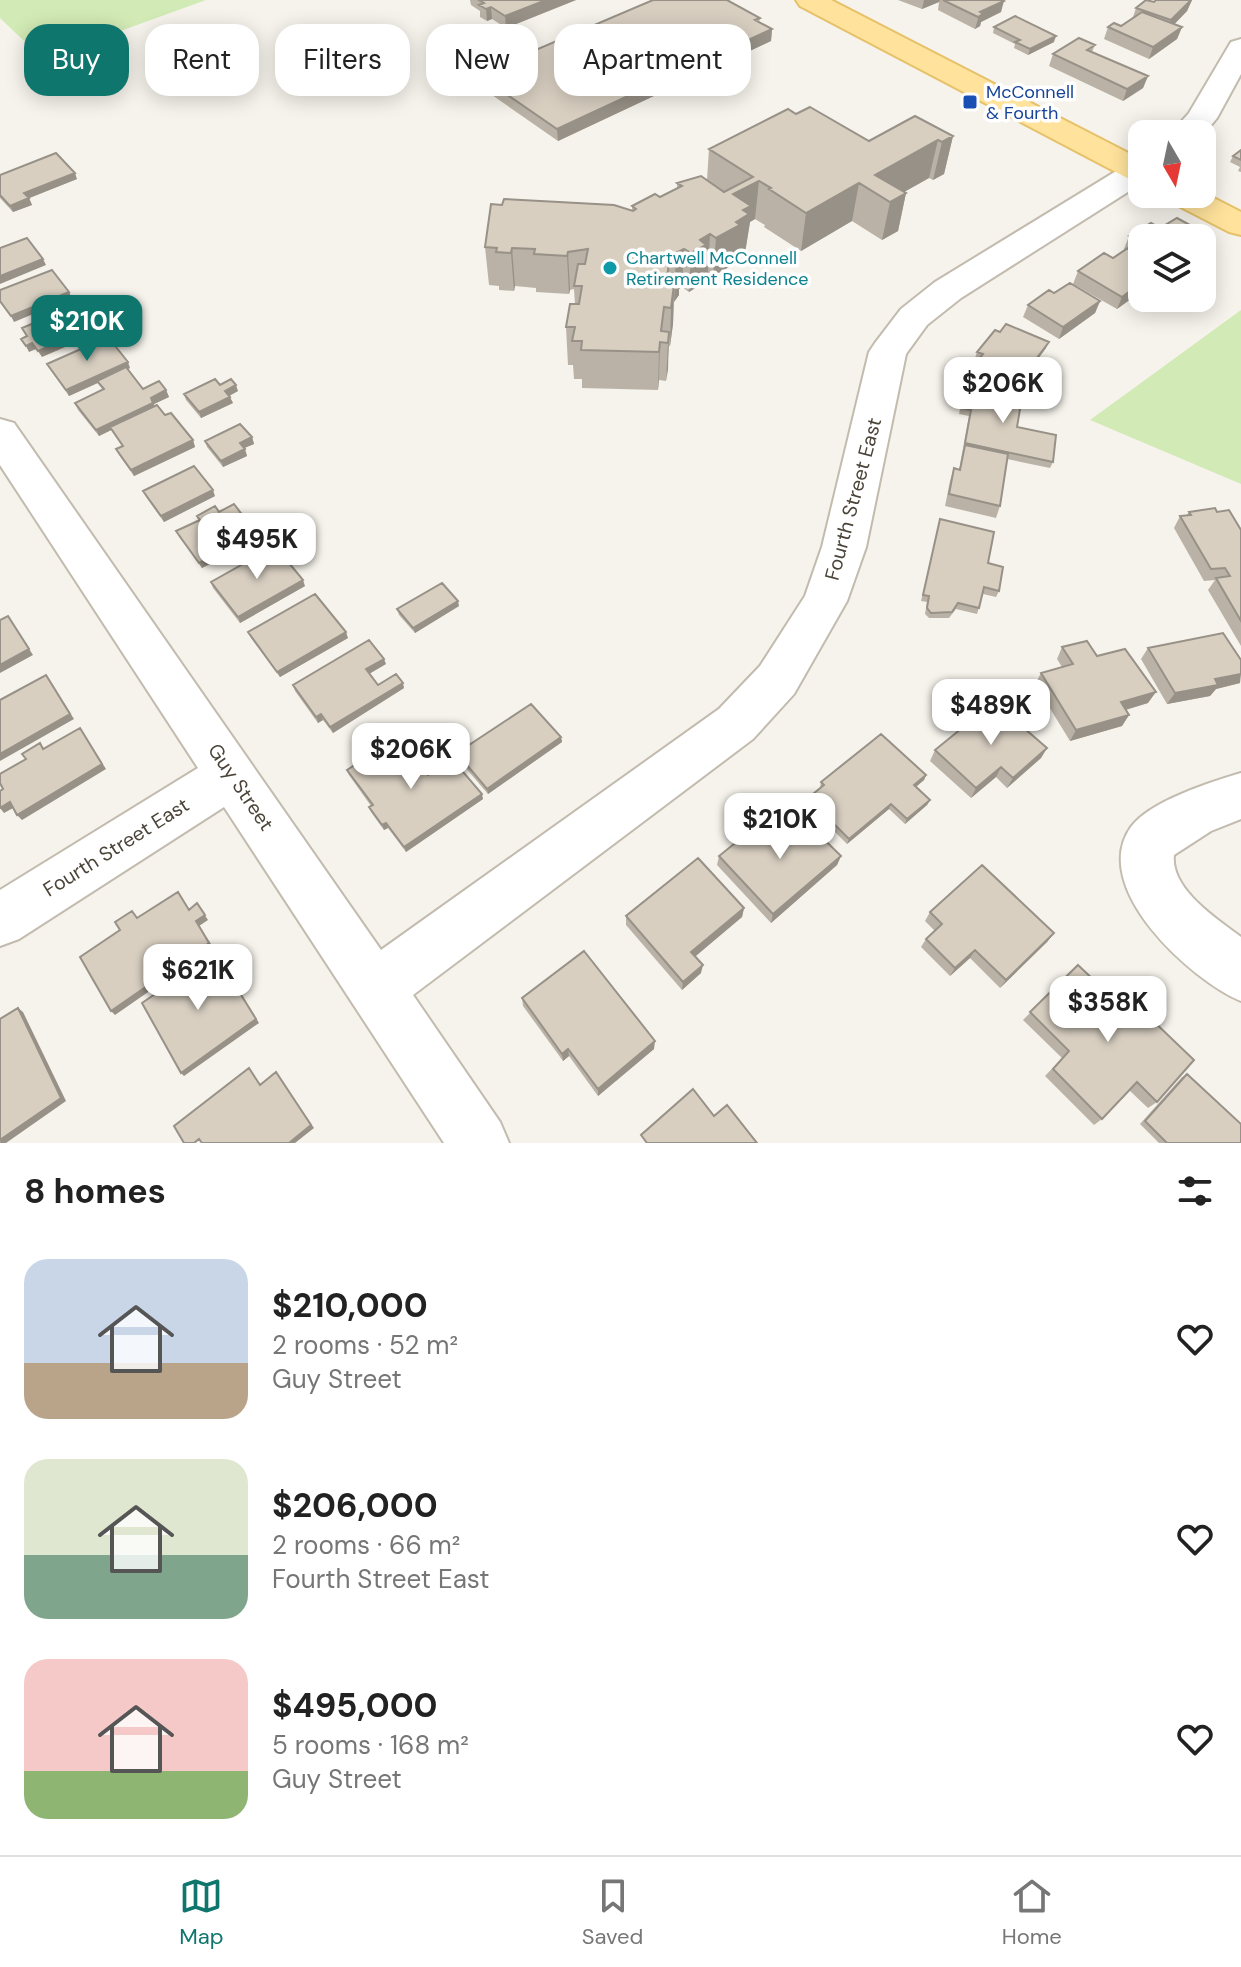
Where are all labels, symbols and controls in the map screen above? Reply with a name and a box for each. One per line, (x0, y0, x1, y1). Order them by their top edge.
chip: Buy (24, 24, 129, 96)
chip: Rent (145, 24, 259, 96)
chip: Filters (275, 24, 410, 96)
chip: New (426, 24, 538, 96)
chip: Apartment (554, 24, 751, 96)
place label: McConnell & Fourth (986, 80, 1074, 125)
marker: McConnell & Fourth (961, 93, 979, 111)
north arrow (1128, 120, 1216, 208)
map controls (1128, 120, 1216, 312)
button: layers (1128, 224, 1216, 312)
place label: Chartwell McConnell Retirement Residence (626, 246, 809, 291)
marker: Chartwell McConnell Retirement Residence (601, 259, 619, 277)
pin: $210K (31, 295, 143, 363)
text: $210K (49, 304, 125, 338)
pin: $206K (947, 357, 1059, 425)
text: $206K (962, 366, 1044, 400)
street label: Fourth Street East (819, 415, 887, 583)
pin: $495K (201, 513, 313, 581)
text: $495K (216, 522, 298, 556)
pin: $489K (935, 679, 1047, 747)
text: $489K (950, 688, 1032, 722)
pin: $206K (355, 723, 467, 791)
text: $206K (370, 732, 452, 766)
street label: Guy Street (202, 738, 280, 836)
street label: Fourth Street East (38, 792, 194, 902)
pin: $210K (724, 793, 836, 861)
text: $210K (742, 802, 818, 836)
pin: $621K (142, 944, 254, 1012)
text: $621K (161, 953, 235, 987)
pin: $358K (1052, 976, 1164, 1044)
text: $358K (1068, 985, 1149, 1019)
text: 8 homes (24, 1169, 166, 1214)
icon: filters (1173, 1169, 1217, 1213)
text: $210,000 (272, 1283, 428, 1328)
icon: home (88, 1291, 184, 1387)
icon: heart (1173, 1317, 1217, 1361)
text: 2 rooms · 52 m² (272, 1328, 458, 1362)
text: Guy Street (272, 1362, 402, 1396)
text: $206,000 (272, 1483, 438, 1528)
icon: home (88, 1491, 184, 1587)
icon: heart (1173, 1517, 1217, 1561)
text: 2 rooms · 66 m² (272, 1528, 460, 1562)
text: Fourth Street East (272, 1562, 489, 1596)
text: $495,000 (272, 1683, 438, 1728)
icon: home (88, 1691, 184, 1787)
icon: heart (1173, 1717, 1217, 1761)
text: 5 rooms · 168 m² (272, 1728, 469, 1762)
text: Guy Street (272, 1762, 402, 1796)
tab: Map (179, 1874, 223, 1951)
tab: Saved (582, 1874, 643, 1951)
tab: Home (1002, 1874, 1062, 1951)

